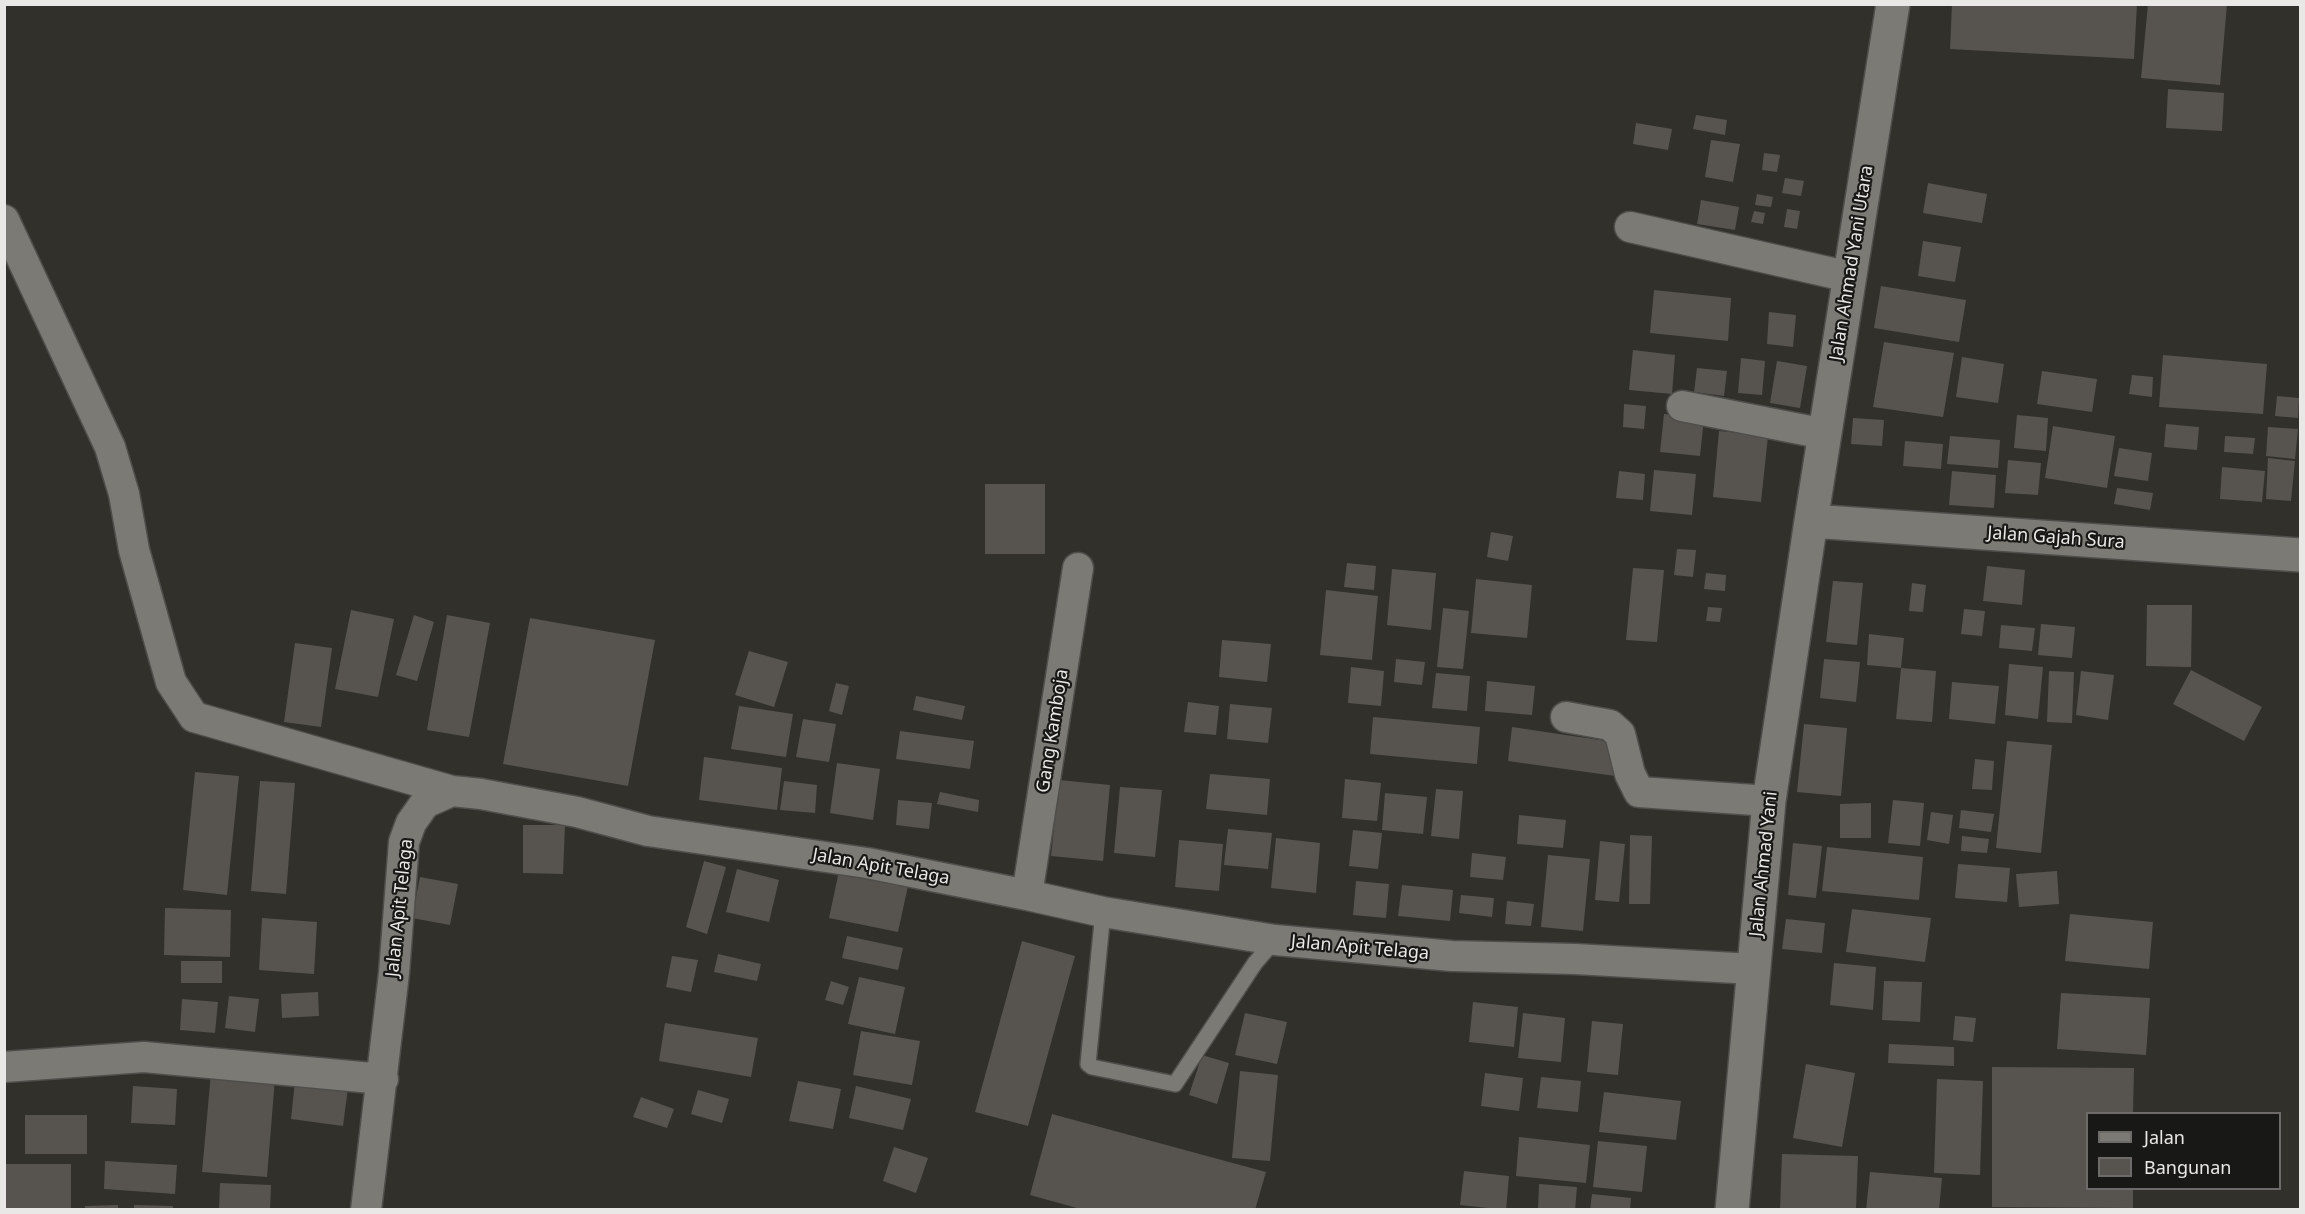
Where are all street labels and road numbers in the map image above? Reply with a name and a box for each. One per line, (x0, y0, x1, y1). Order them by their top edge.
street label: Jalan Ahmad Yani Utara (1826, 164, 1878, 362)
street label: Jalan Gajah Sura (1987, 522, 2125, 554)
street label: Gang Kamboja (1033, 668, 1073, 794)
street label: Jalan Ahmad Yani (1746, 790, 1782, 938)
street label: Jalan Apit Telaga (382, 838, 418, 978)
street label: Jalan Apit Telaga (811, 844, 951, 890)
street label: Jalan Apit Telaga (1290, 931, 1430, 965)

